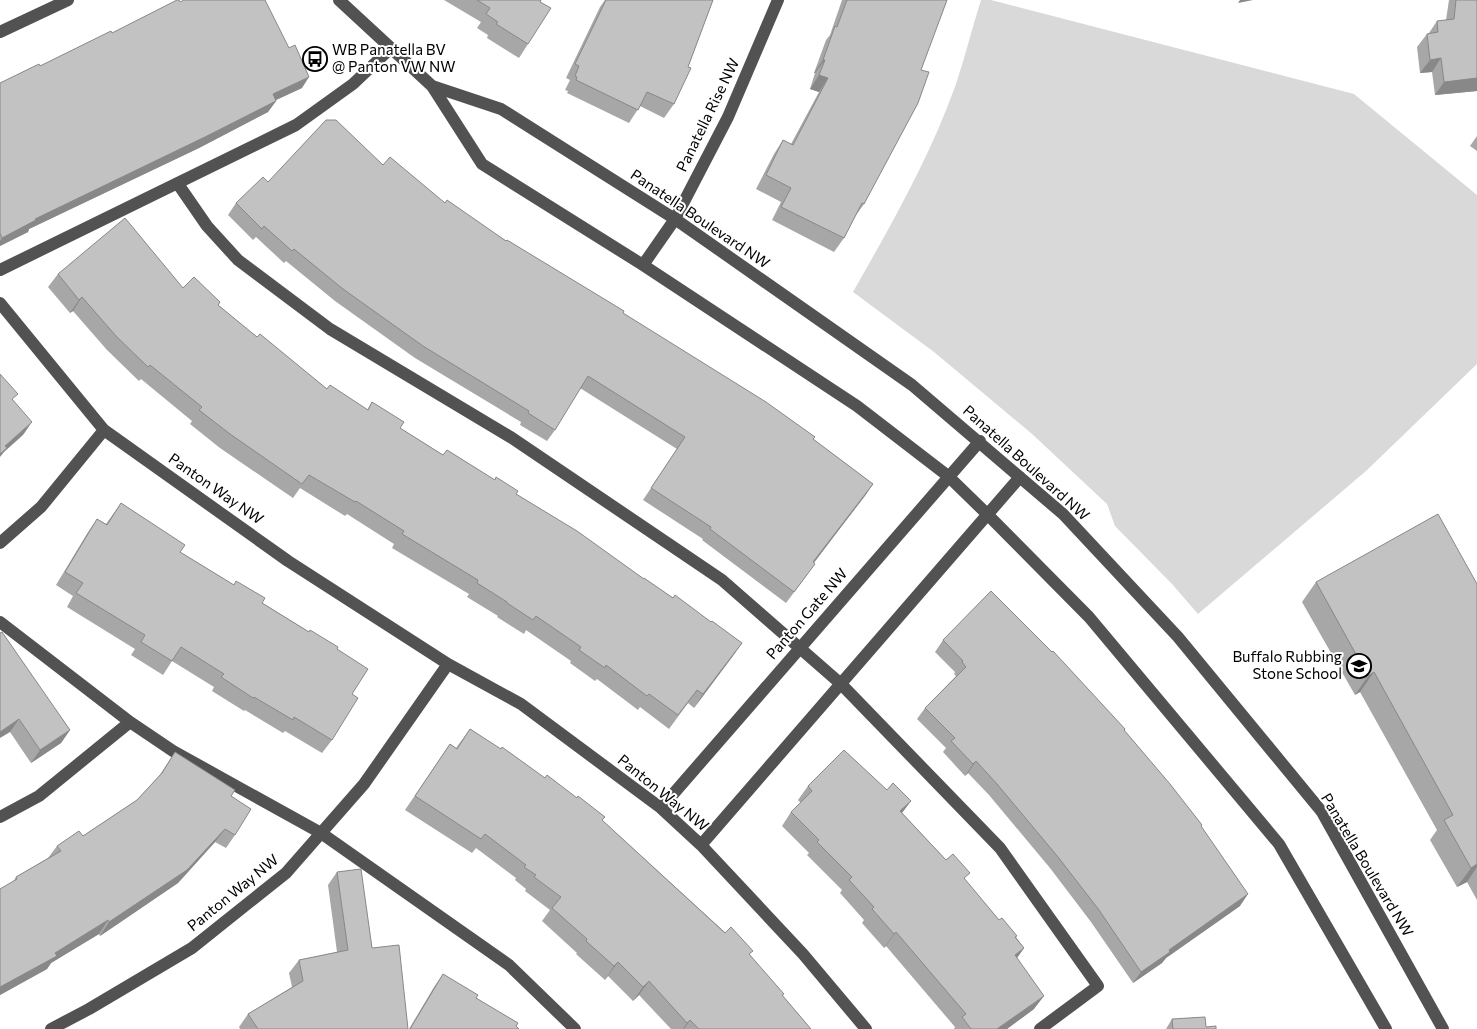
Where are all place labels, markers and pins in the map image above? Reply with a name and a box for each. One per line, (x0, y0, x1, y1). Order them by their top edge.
place label: WB Panatella BV @ Panton VW NW (332, 40, 456, 75)
bus stop icon: WB Panatella BV @ Panton VW NW (302, 46, 328, 72)
place label: Buffalo Rubbing Stone School (1232, 647, 1342, 682)
school or university icon: Buffalo Rubbing Stone School (1346, 653, 1372, 679)

